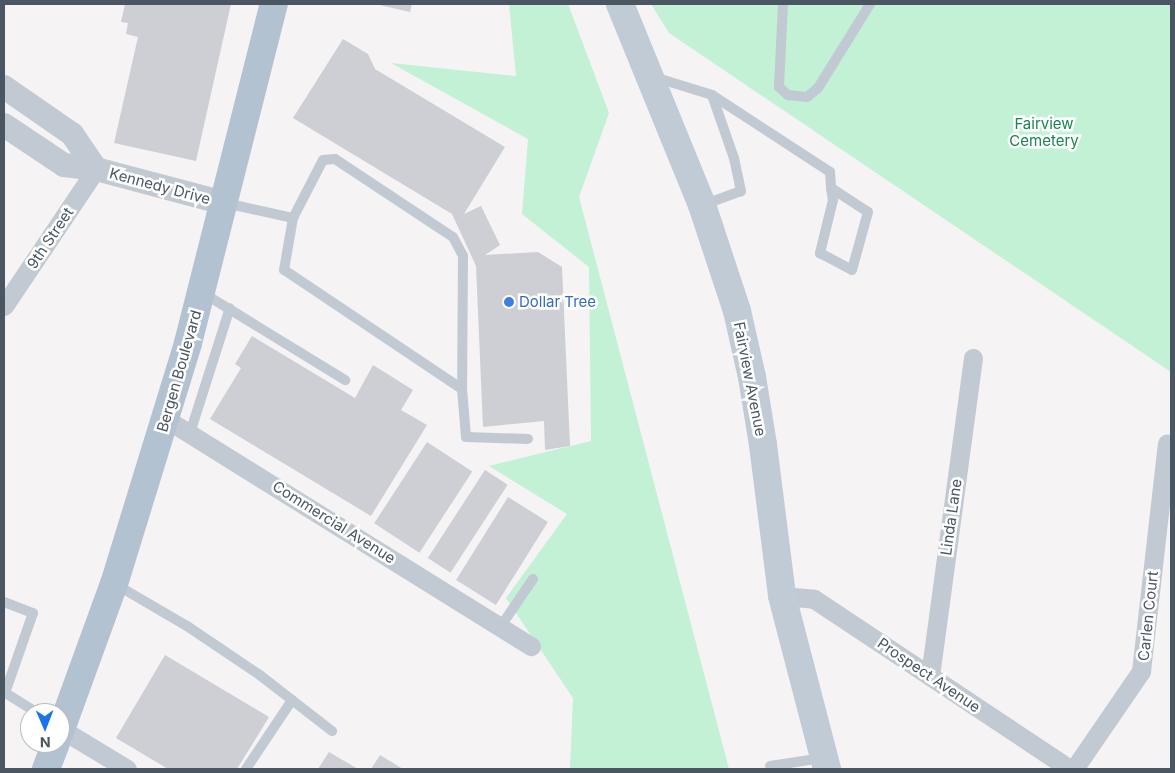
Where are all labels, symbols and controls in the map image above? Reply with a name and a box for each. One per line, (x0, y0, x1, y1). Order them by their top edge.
park label: Fairview Cemetery (1009, 114, 1079, 149)
street label: Kennedy Drive (108, 164, 212, 208)
street label: 9th Street (23, 204, 77, 272)
place label: Dollar Tree (519, 293, 596, 311)
marker: Dollar Tree (503, 296, 515, 308)
street label: Bergen Boulevard (153, 308, 205, 434)
street label: Fairview Avenue (730, 320, 770, 438)
street label: Commercial Avenue (269, 477, 399, 567)
street label: Linda Lane (937, 477, 965, 557)
street label: Carlen Court (1134, 570, 1162, 662)
street label: Prospect Avenue (874, 634, 984, 716)
north arrow (20, 703, 70, 753)
text: N (40, 734, 51, 751)

